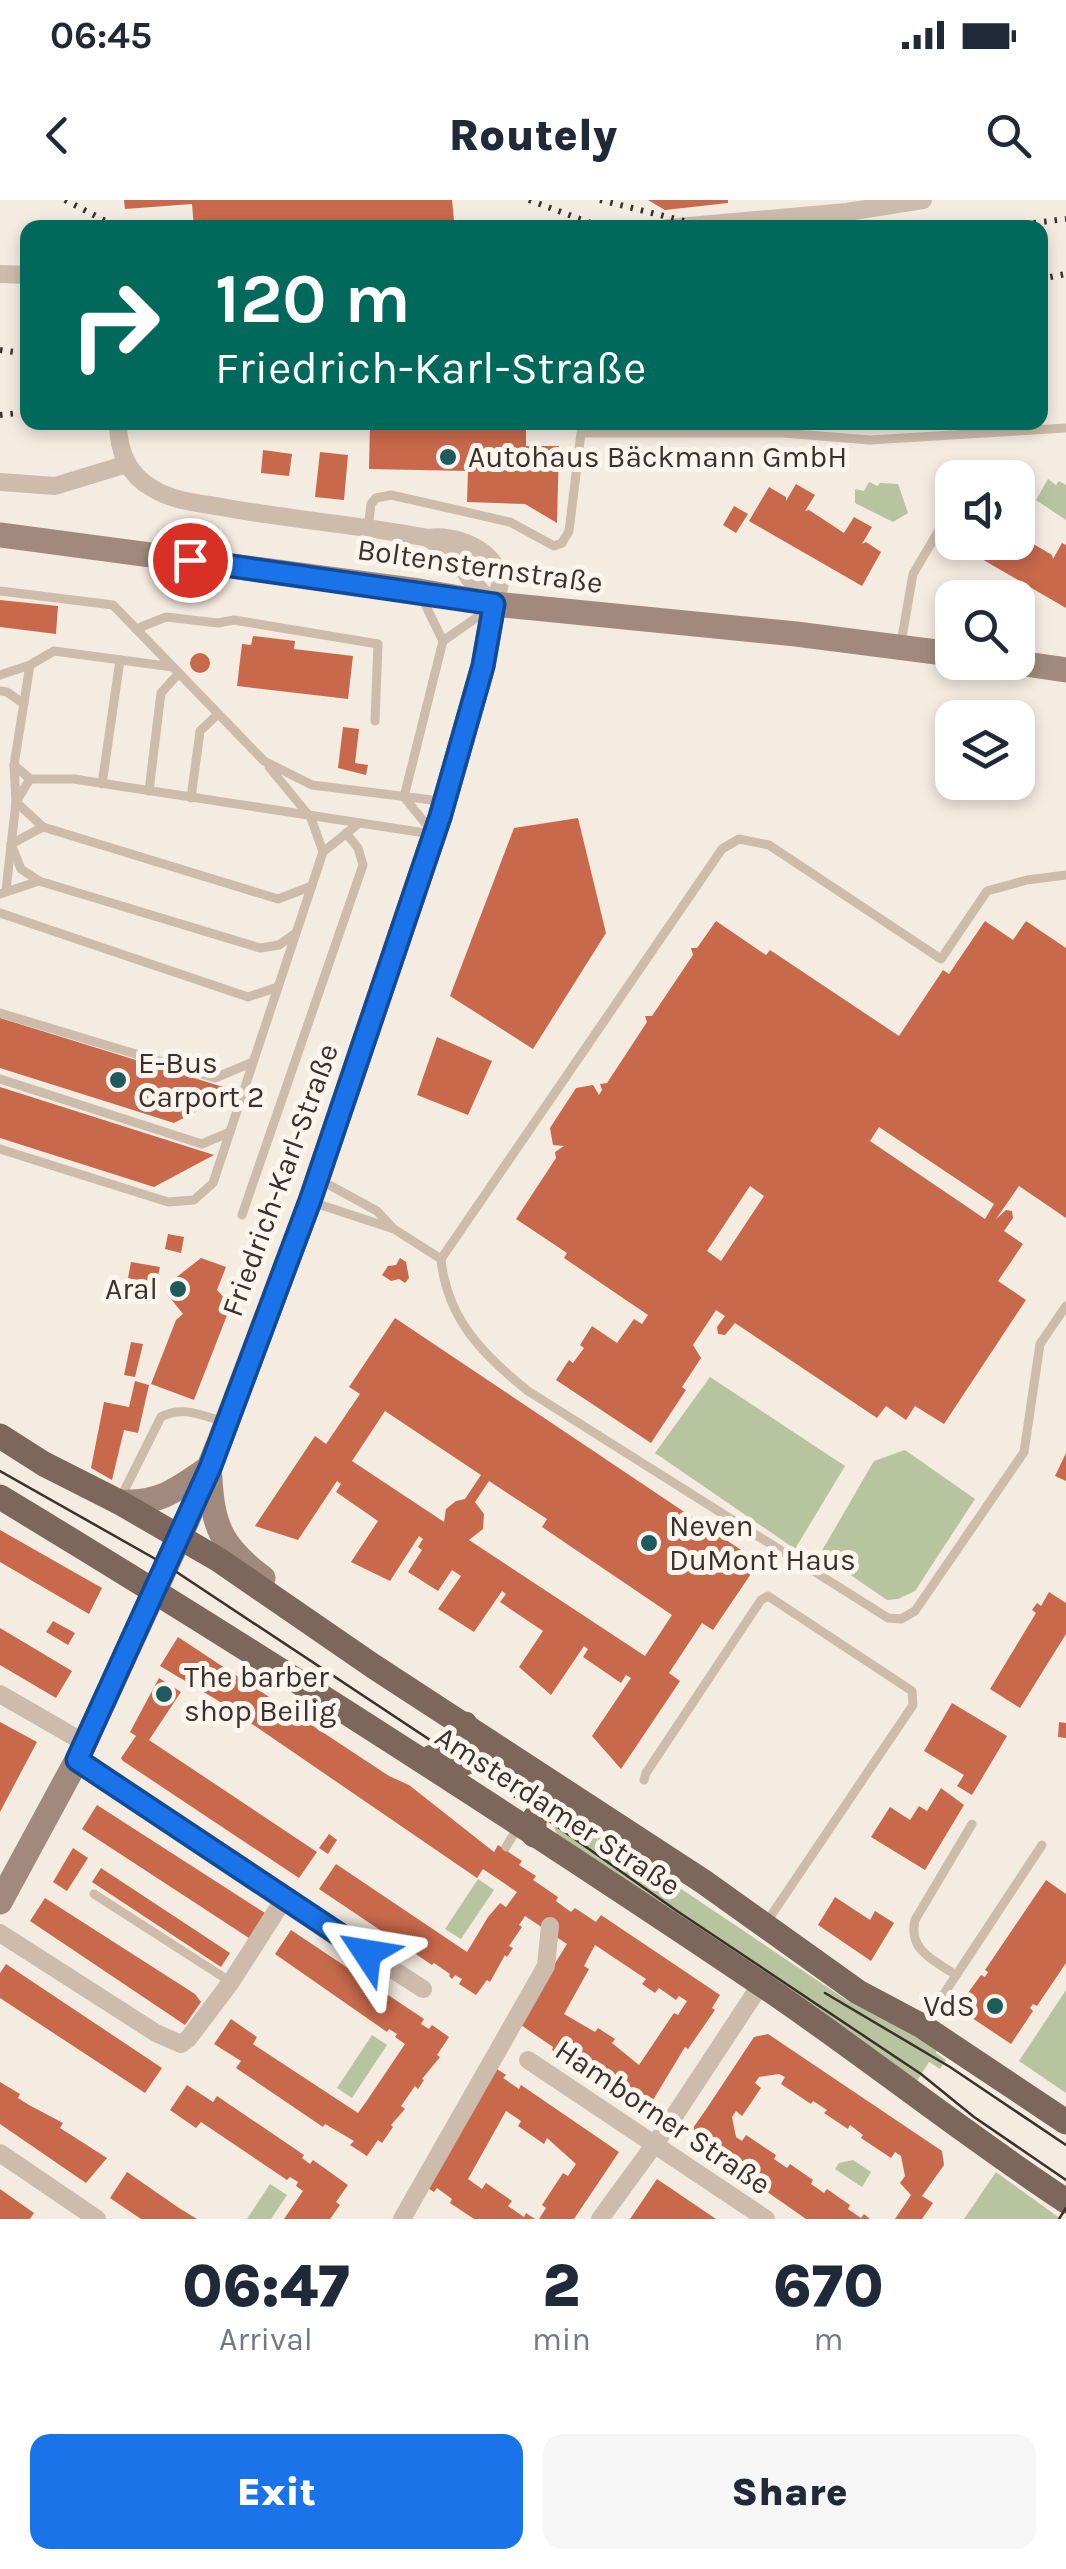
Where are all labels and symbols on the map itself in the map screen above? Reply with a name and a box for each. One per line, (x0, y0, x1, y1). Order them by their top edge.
place label: Autohaus Bäckmann GmbH (468, 439, 847, 475)
marker: Autohaus Bäckmann GmbH (437, 446, 459, 468)
pin (148, 518, 233, 603)
street label: Boltensternstraße (355, 531, 605, 601)
street label: Friedrich-Karl-Straße (214, 1039, 346, 1321)
place label: E-Bus Carport 2 (138, 1045, 264, 1115)
marker: E-Bus Carport 2 (107, 1069, 129, 1091)
place label: Aral (105, 1271, 158, 1307)
marker: Aral (167, 1278, 189, 1300)
place label: Neven DuMont Haus (669, 1508, 856, 1578)
marker: Neven DuMont Haus (638, 1532, 660, 1554)
place label: The barber shop Beilig (184, 1659, 336, 1729)
marker: The barber shop Beilig (153, 1683, 175, 1705)
street label: Amsterdamer Straße (429, 1718, 687, 1904)
position arrow (315, 1901, 419, 2005)
place label: VdS (923, 1988, 975, 2024)
marker: VdS (984, 1995, 1006, 2017)
street label: Hamborner Straße (549, 2032, 777, 2202)

